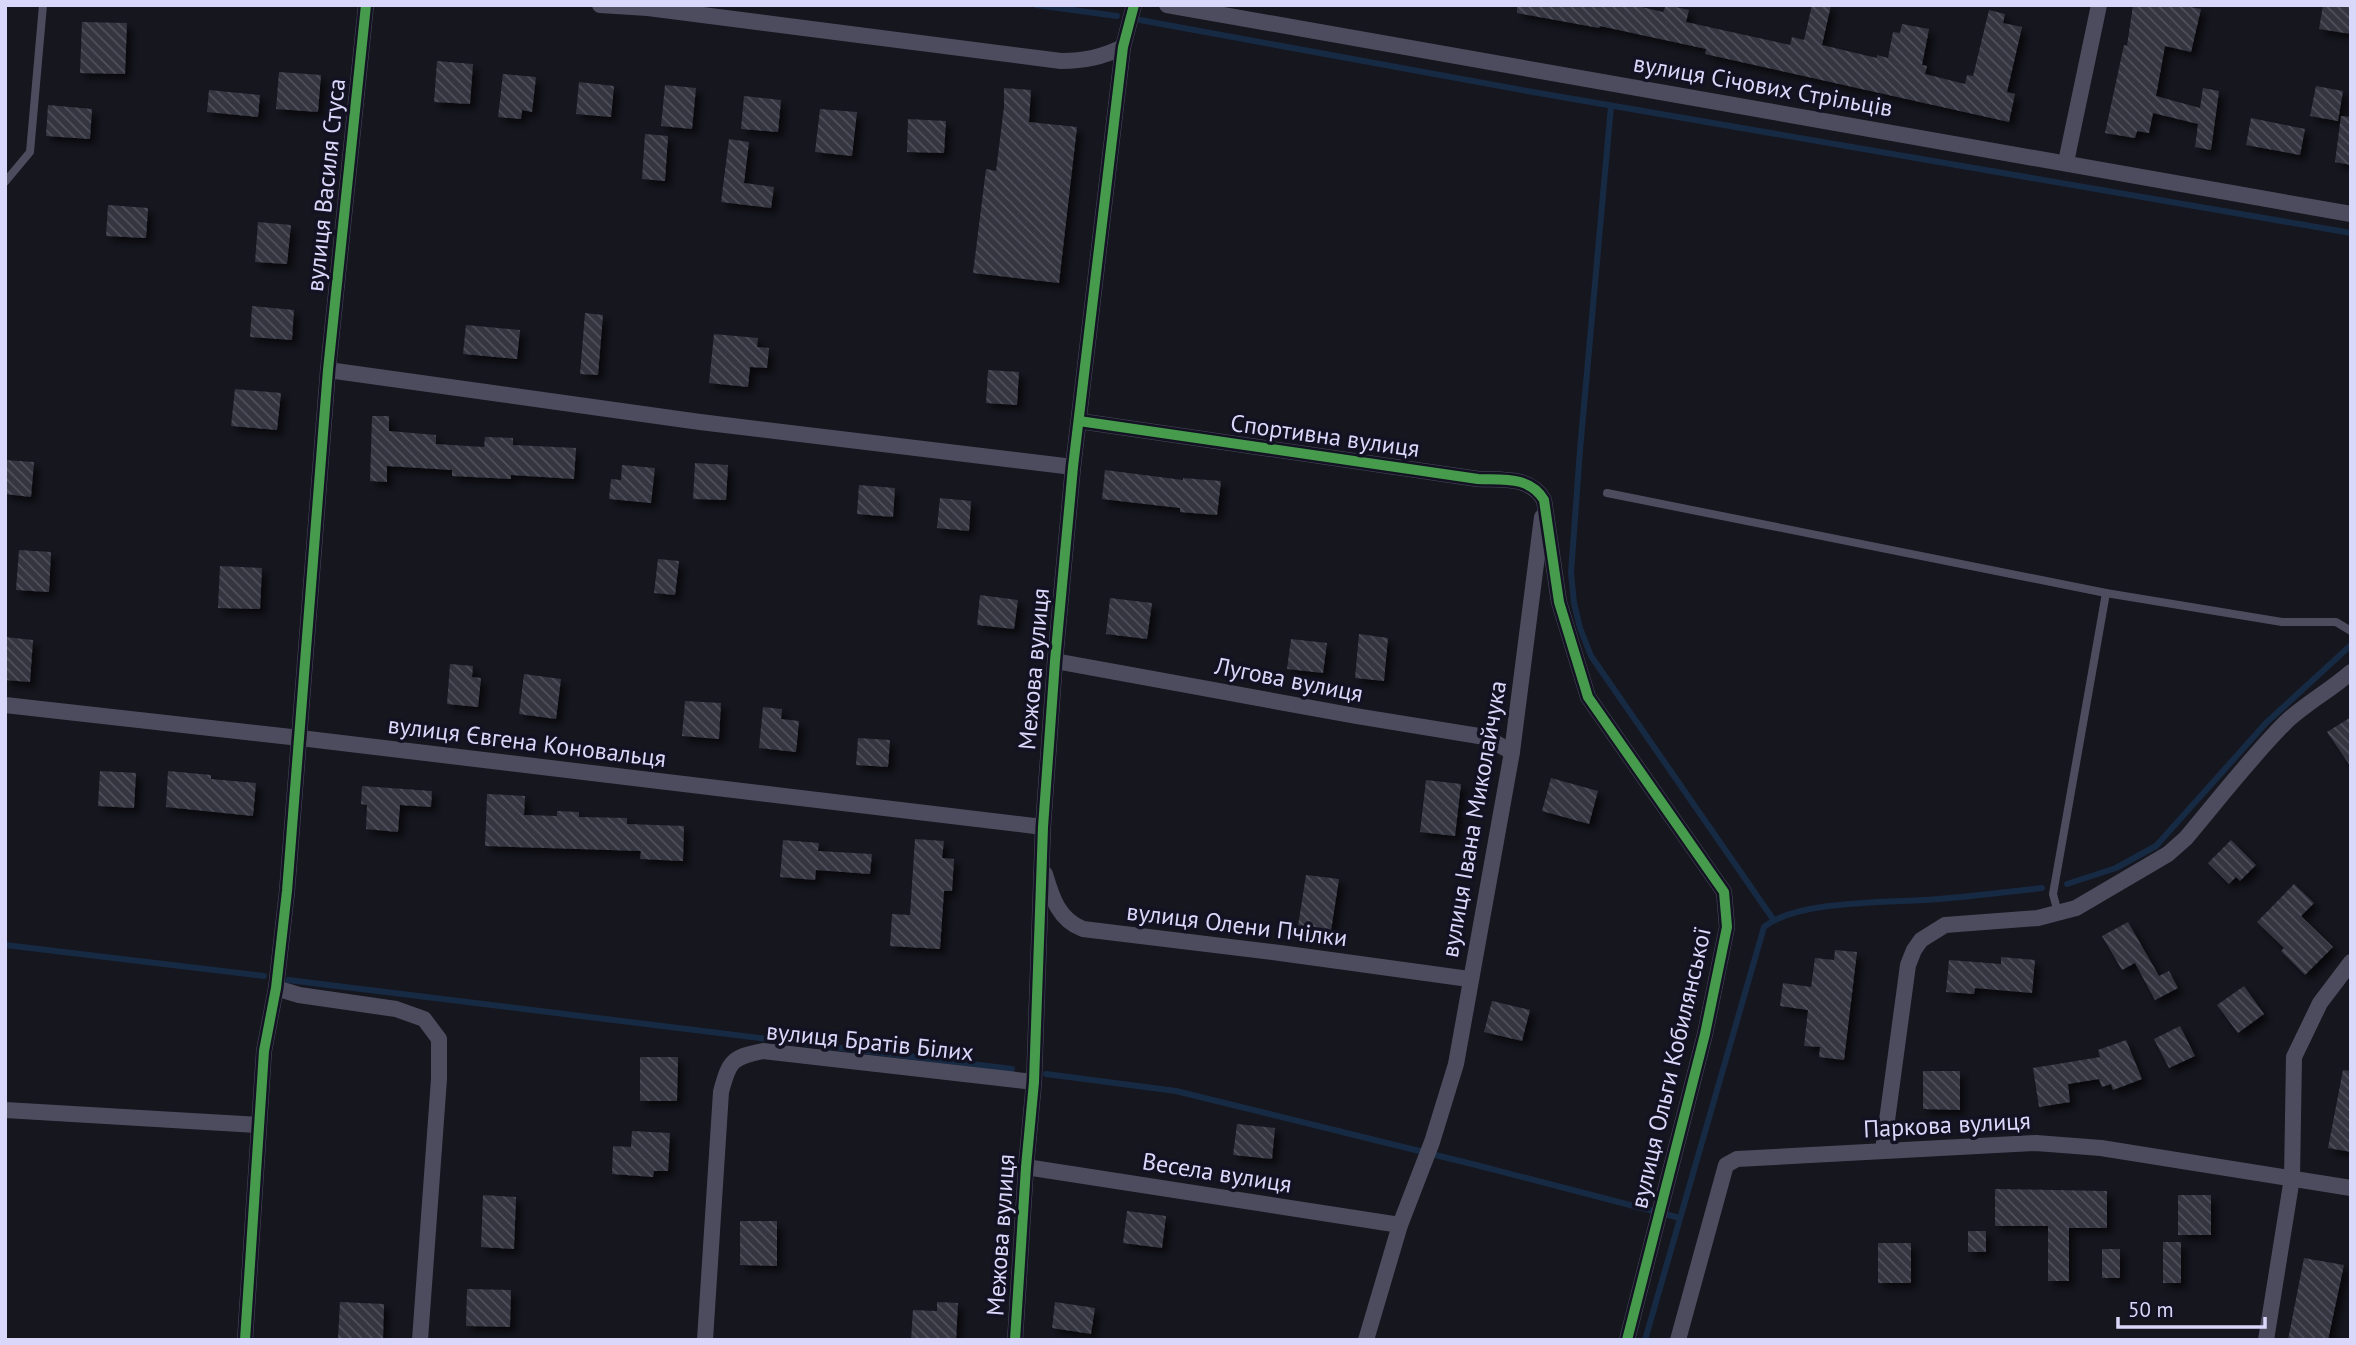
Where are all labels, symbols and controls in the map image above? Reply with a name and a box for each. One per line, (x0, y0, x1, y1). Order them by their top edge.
street label: вулиця Січових Стрільців (1631, 47, 1895, 124)
street label: вулиця Василя Стуса (299, 77, 352, 293)
street label: Спортивна вулиця (1229, 407, 1422, 464)
street label: Межова вулиця (1011, 587, 1056, 751)
street label: Лугова вулиця (1211, 650, 1366, 709)
street label: вулиця Івана Миколайчука (1434, 678, 1513, 960)
street label: вулиця Євгена Коновальця (386, 709, 668, 774)
street label: вулиця Олени Пчілки (1125, 896, 1349, 953)
street label: вулиця Ольги Кобилянської (1623, 924, 1718, 1211)
street label: вулиця Братів Білих (765, 1015, 975, 1068)
street label: Паркова вулиця (1862, 1105, 2031, 1144)
street label: Весела вулиця (1140, 1145, 1294, 1200)
street label: Межова вулиця (979, 1153, 1022, 1317)
scale bar (2118, 1286, 2265, 1330)
text: 50 m (2128, 1296, 2174, 1323)

